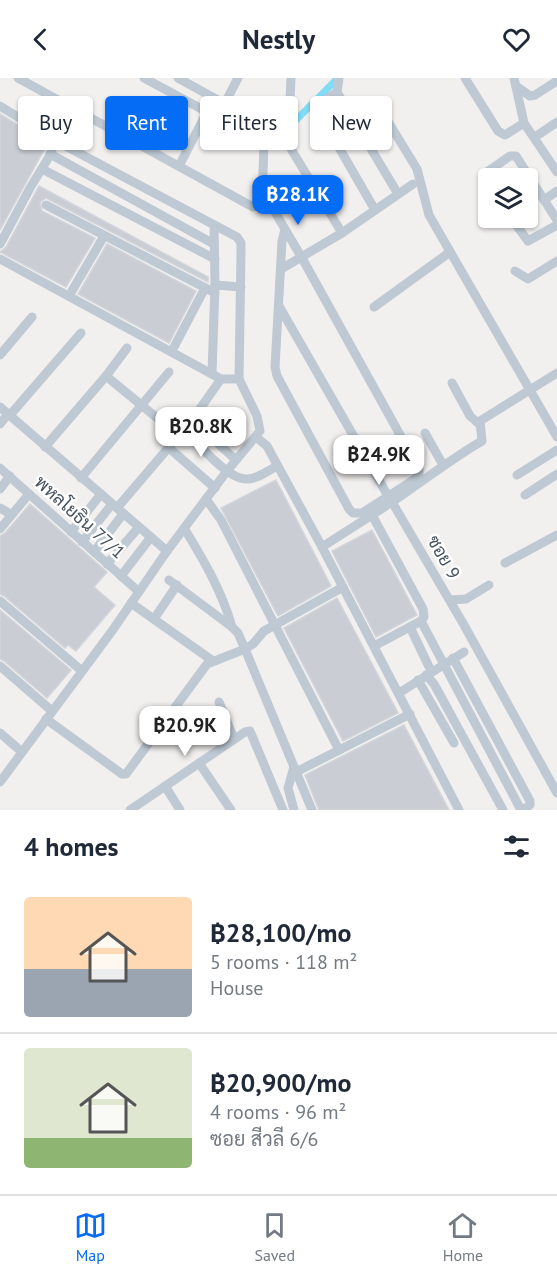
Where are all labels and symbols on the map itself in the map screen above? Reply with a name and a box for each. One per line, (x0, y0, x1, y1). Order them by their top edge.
pin: ฿28.1K (249, 175, 347, 226)
pin: ฿20.8K (152, 407, 250, 458)
pin: ฿24.9K (330, 435, 428, 486)
street label: พหลโยธิน 77/1 (30, 470, 131, 564)
street label: ซอย 9 (422, 531, 466, 583)
pin: ฿20.9K (136, 706, 234, 757)

